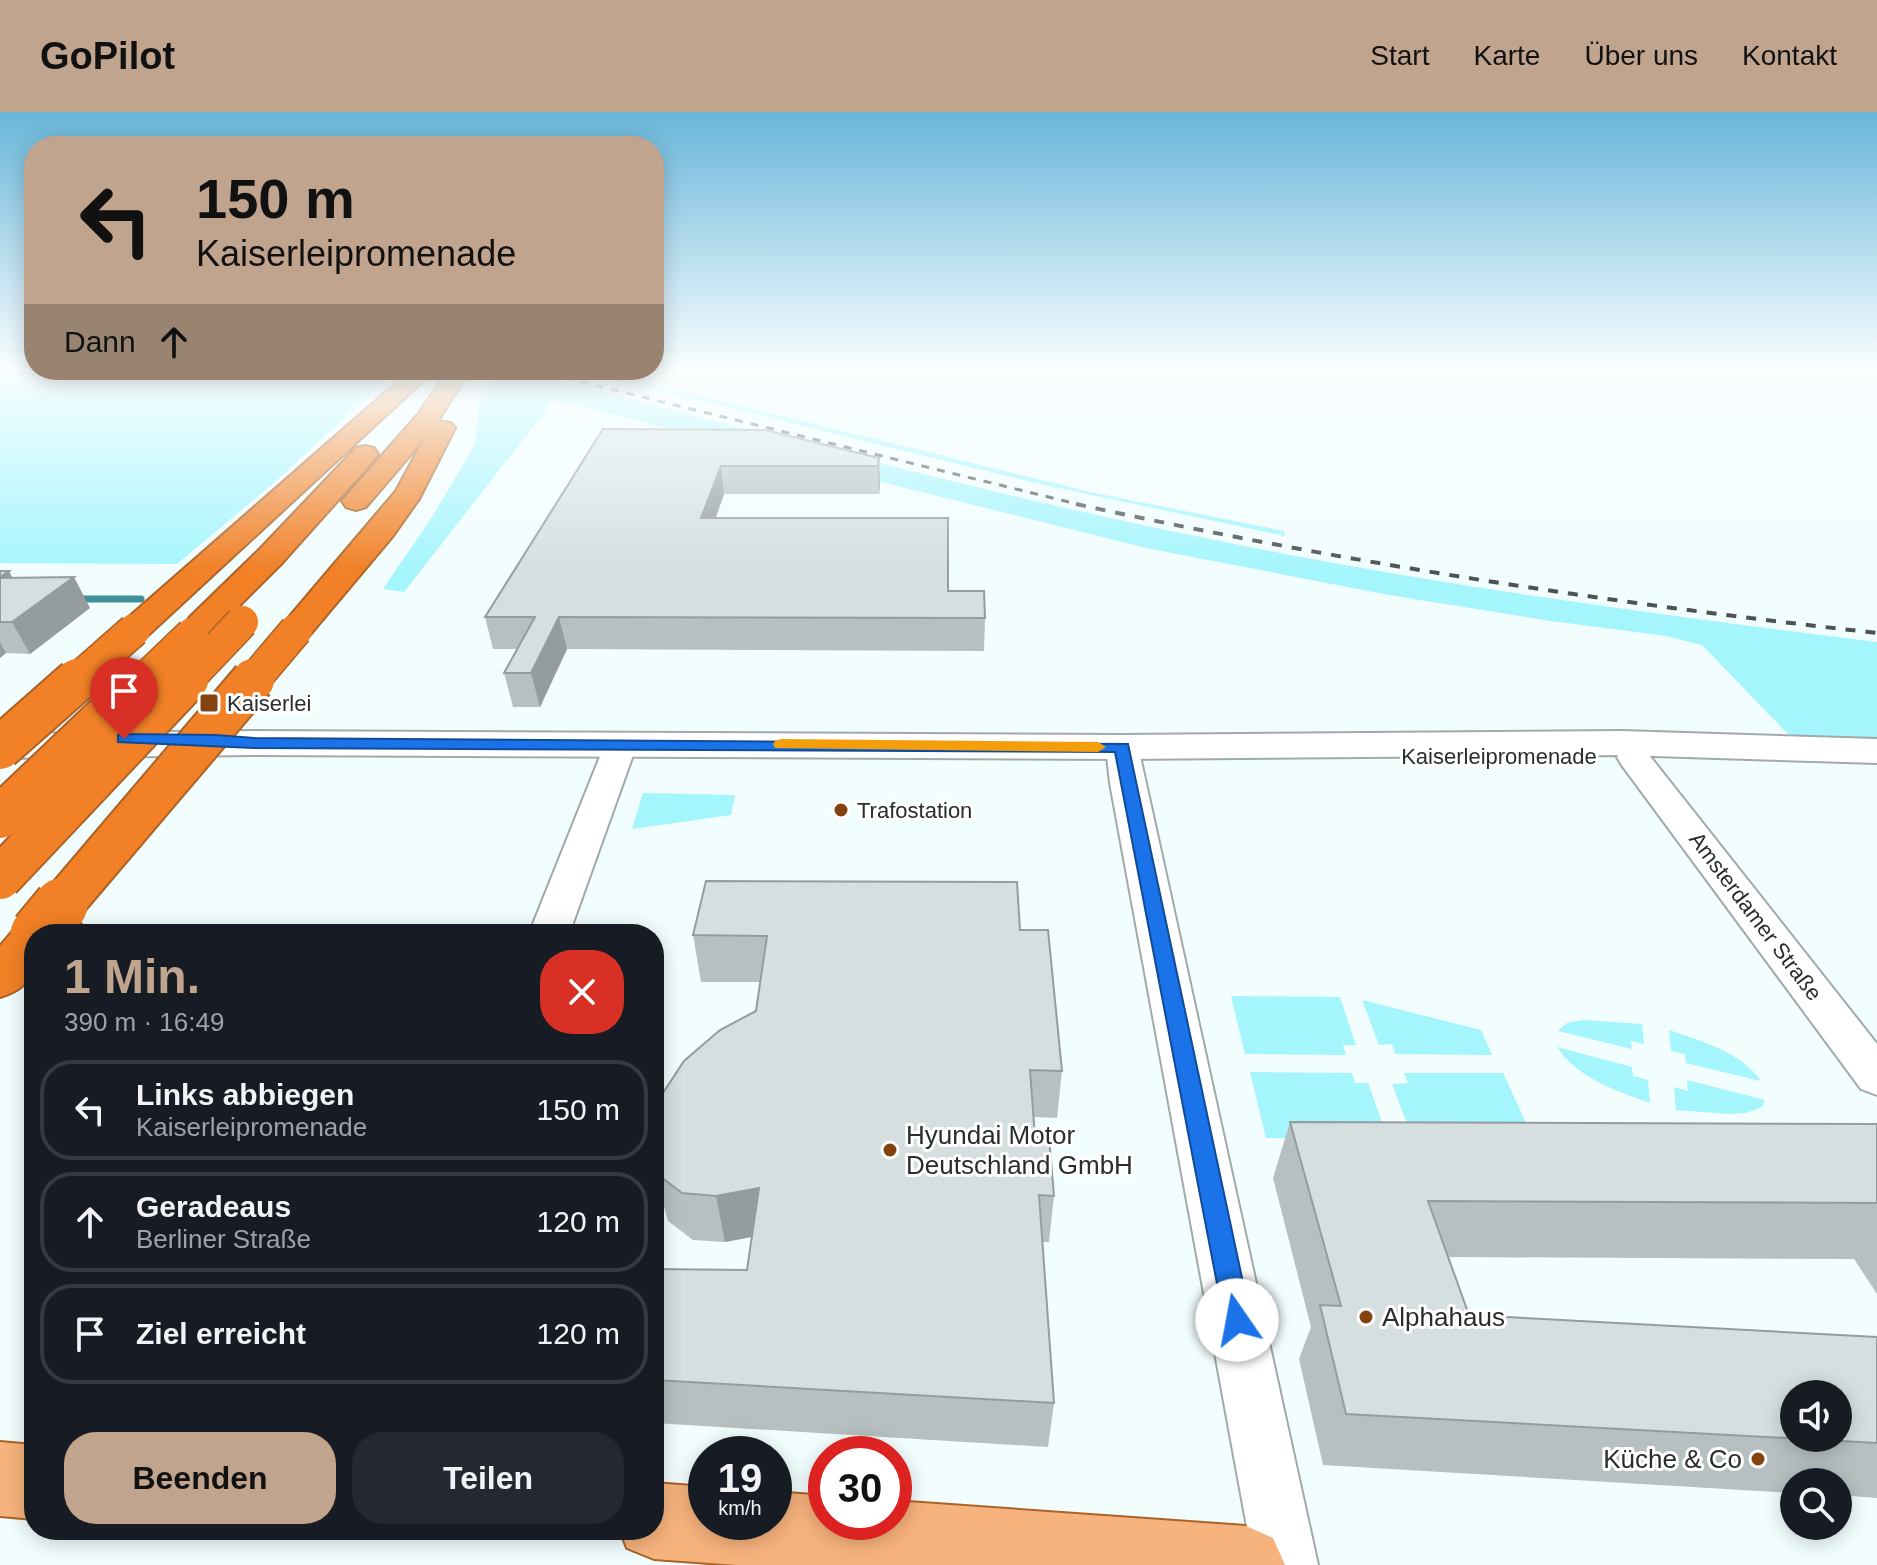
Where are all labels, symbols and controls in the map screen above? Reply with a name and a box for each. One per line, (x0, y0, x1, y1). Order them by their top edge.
text: GoPilot (40, 35, 175, 77)
text: Start (1370, 40, 1429, 71)
text: Karte (1473, 40, 1540, 71)
text: Über uns (1584, 40, 1698, 71)
text: Kontakt (1742, 40, 1837, 71)
text: 150 m (196, 167, 355, 230)
icon: left (64, 168, 168, 272)
text: Kaiserleipromenade (196, 233, 516, 274)
icon: ahead (152, 320, 196, 364)
text: Dann (64, 325, 136, 358)
pin (90, 657, 158, 739)
icon: arrive (102, 669, 146, 713)
place label: Kaiserlei (227, 691, 311, 716)
marker: Kaiserlei (198, 692, 220, 714)
street label: Kaiserleipromenade (1401, 744, 1597, 769)
place label: Trafostation (857, 798, 972, 823)
marker: Trafostation (832, 801, 850, 819)
street label: Amsterdamer Straße (1684, 827, 1827, 1005)
text: 1 Min. (64, 950, 200, 1003)
button: close (540, 950, 624, 1034)
text: 390 m · 16:49 (64, 1007, 224, 1037)
text: Links abbiegen (136, 1078, 354, 1111)
icon: left (68, 1088, 112, 1132)
text: 150 m (537, 1093, 620, 1126)
text: Kaiserleipromenade (136, 1112, 367, 1142)
place label: Hyundai Motor Deutschland GmbH (906, 1120, 1133, 1180)
marker: Hyundai Motor Deutschland GmbH (881, 1141, 899, 1159)
text: Geradeaus (136, 1190, 291, 1223)
icon: ahead (68, 1200, 112, 1244)
text: 120 m (537, 1205, 620, 1238)
text: Berliner Straße (136, 1224, 311, 1254)
position arrow (1195, 1278, 1279, 1362)
place label: Alphahaus (1382, 1302, 1505, 1332)
marker: Alphahaus (1357, 1308, 1375, 1326)
icon: arrive (68, 1312, 112, 1356)
text: Ziel erreicht (136, 1317, 306, 1350)
text: 120 m (537, 1317, 620, 1350)
map controls (1780, 1380, 1852, 1540)
button: sound (1780, 1380, 1852, 1452)
button: Beenden (64, 1432, 336, 1524)
button: Teilen (352, 1432, 624, 1524)
speed limit sign: 30 (808, 1436, 912, 1540)
place label: Küche & Co (1603, 1444, 1742, 1474)
marker: Küche & Co (1749, 1450, 1767, 1468)
text: 19 (718, 1456, 762, 1500)
button: search (1780, 1468, 1852, 1540)
text: km/h (718, 1497, 762, 1519)

